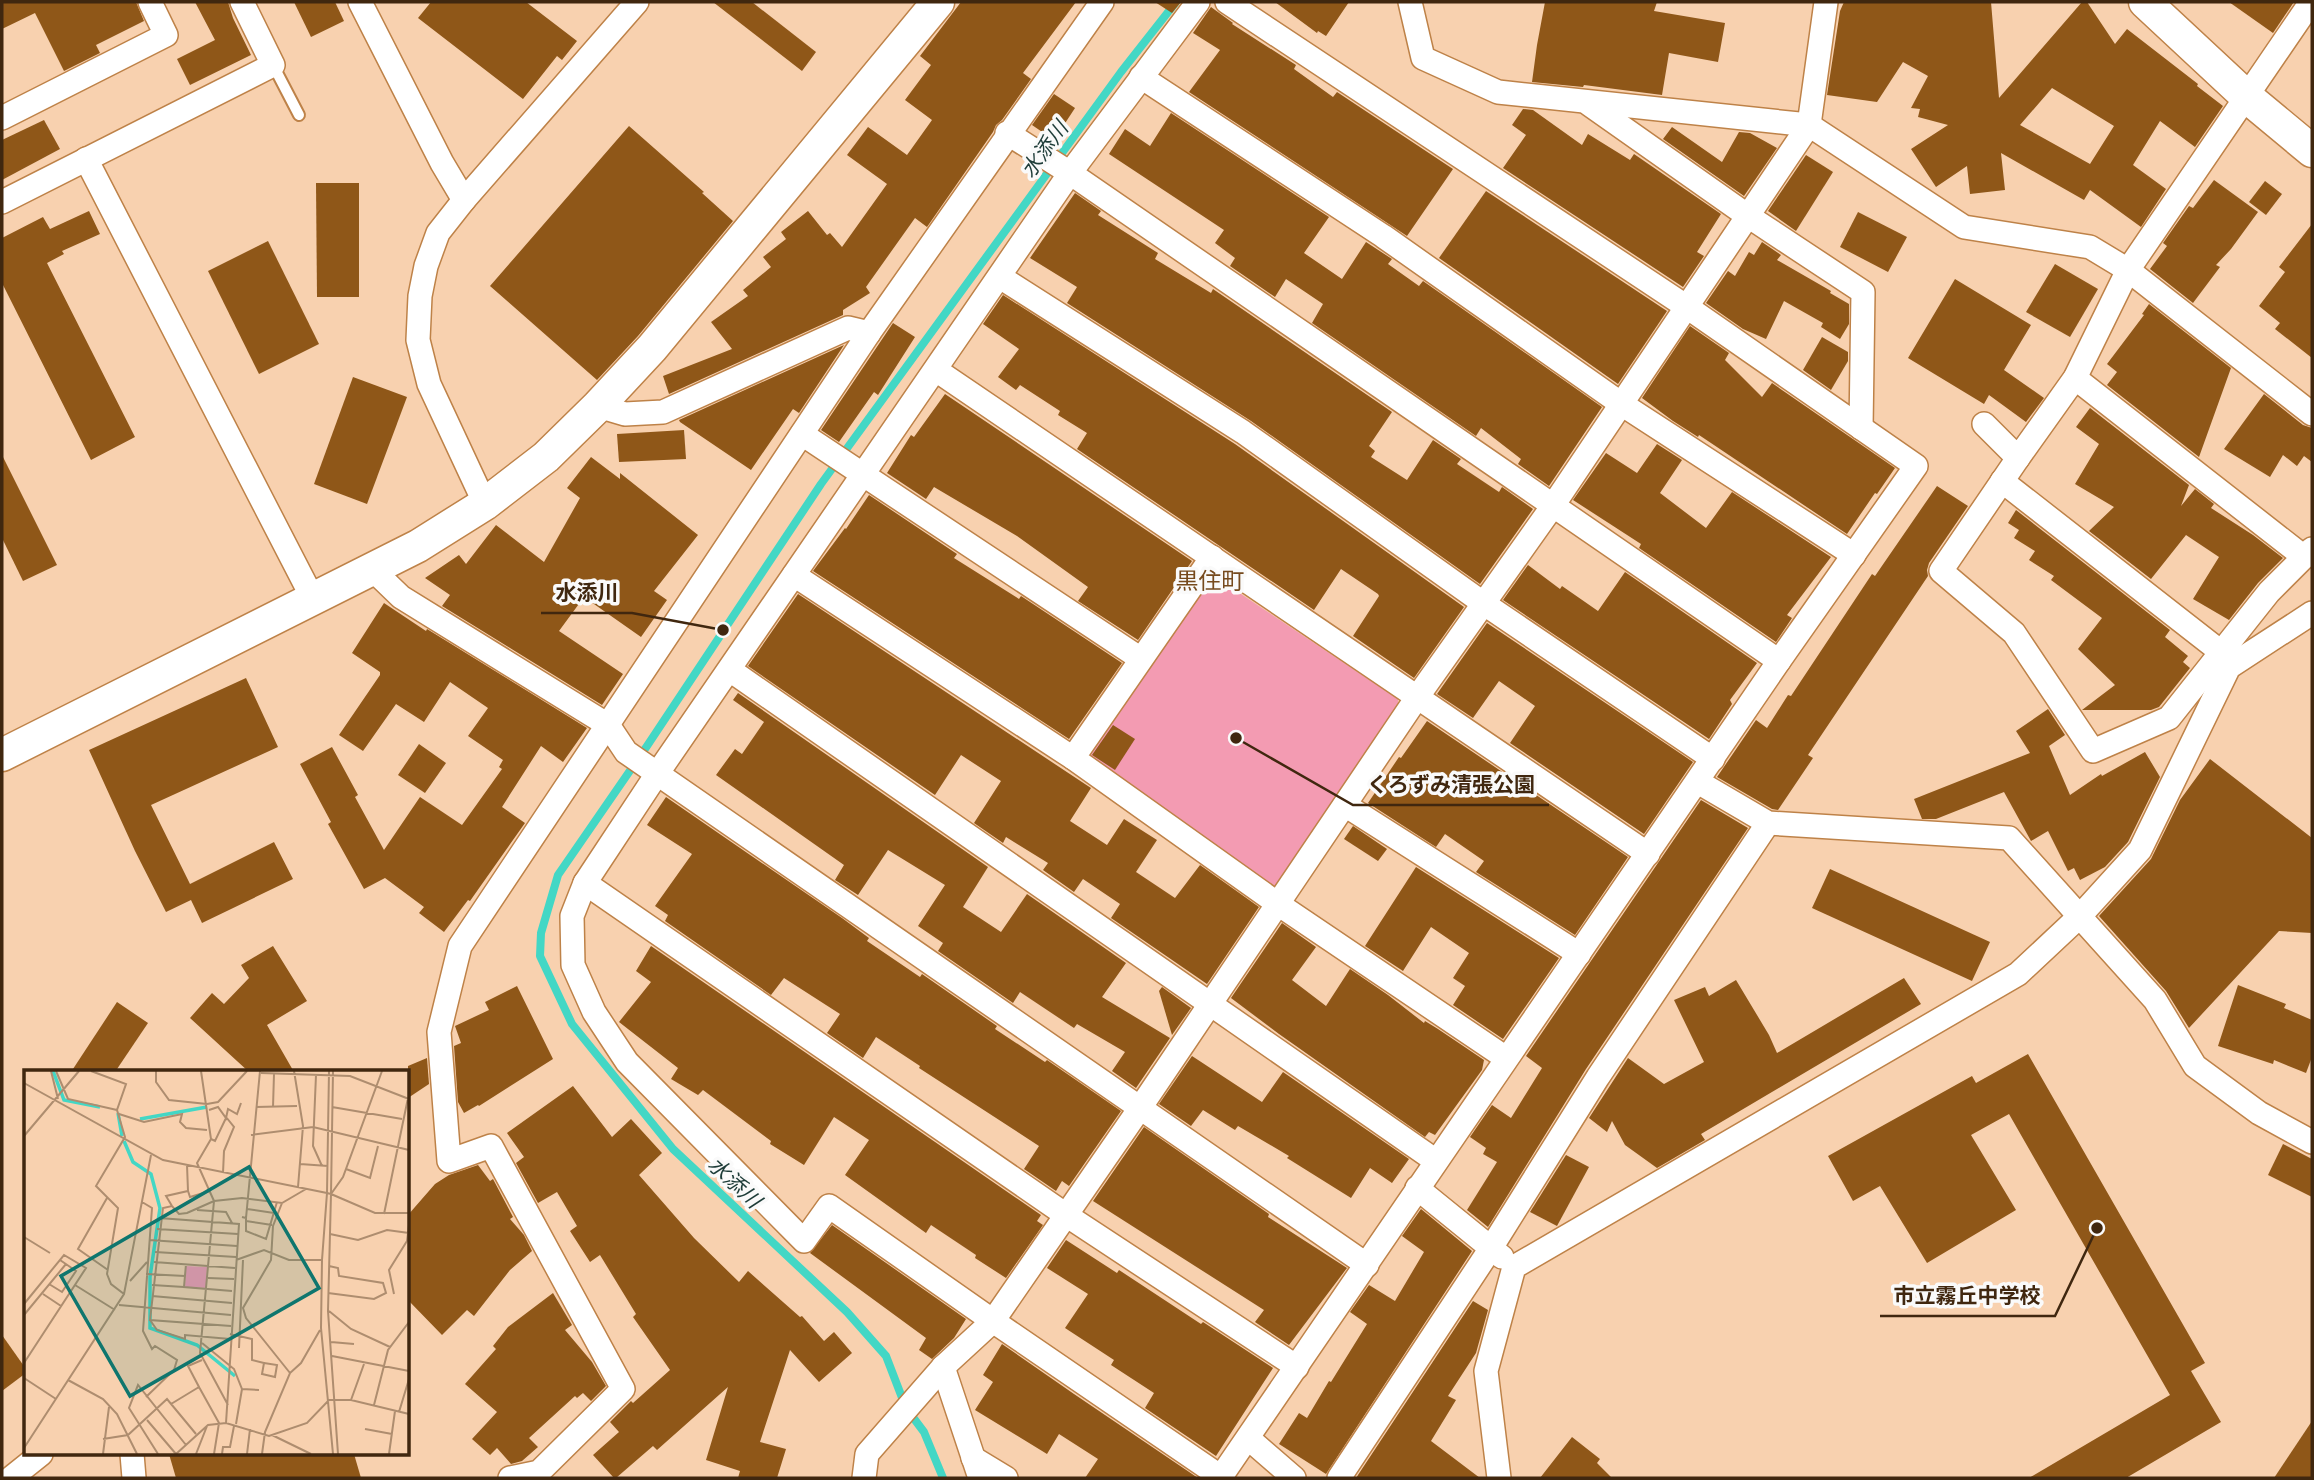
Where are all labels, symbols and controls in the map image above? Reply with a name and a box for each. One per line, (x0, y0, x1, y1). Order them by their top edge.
water label: 水添川 (1016, 116, 1075, 183)
district label: 黒住町 (1176, 568, 1245, 596)
callout: 水添川 (541, 571, 632, 613)
text: 水添川 (556, 581, 619, 606)
callout: くろずみ清張公園 (1353, 763, 1549, 805)
text: くろずみ清張公園 (1367, 773, 1535, 798)
inset map (24, 1070, 410, 1456)
water label: 水添川 (702, 1152, 767, 1215)
callout: 市立霧丘中学校 (1880, 1274, 2055, 1316)
text: 市立霧丘中学校 (1894, 1284, 2041, 1309)

